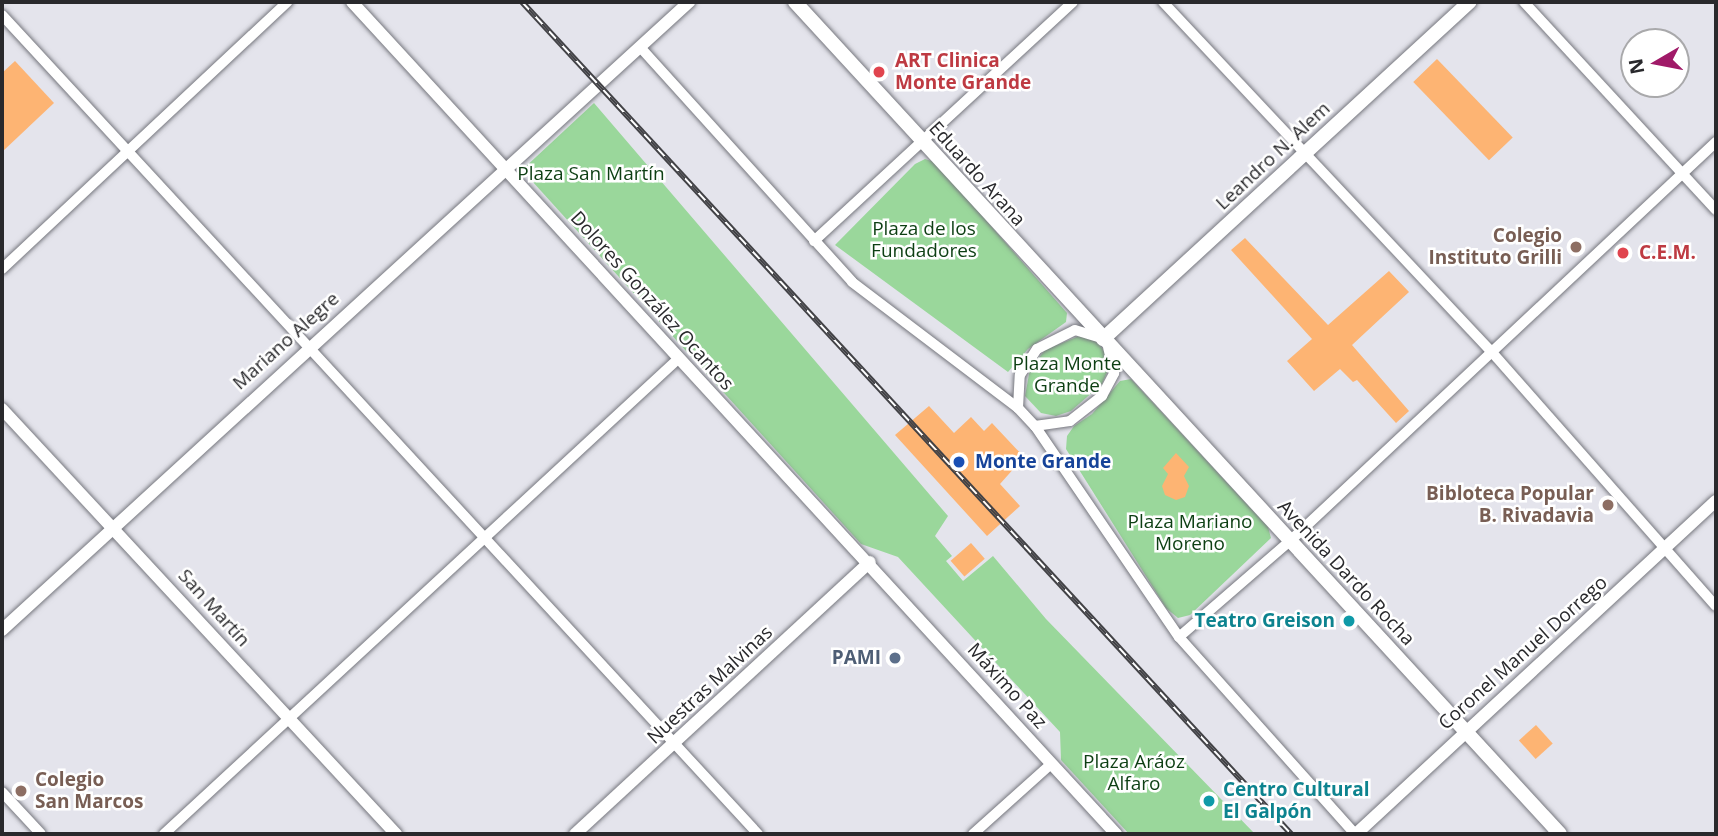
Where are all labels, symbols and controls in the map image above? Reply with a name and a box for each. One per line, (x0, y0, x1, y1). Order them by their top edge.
north arrow (1620, 28, 1690, 98)
place label: ART Clinica Monte Grande (895, 50, 1031, 94)
text: N (1622, 56, 1650, 76)
marker: ART Clinica Monte Grande (869, 62, 889, 82)
street label: Leandro N. Alem (1211, 97, 1335, 215)
street label: Eduardo Arana (924, 117, 1030, 231)
park label: Plaza San Martín (517, 163, 665, 185)
street label: Dolores González Ocantos (566, 207, 738, 395)
park label: Plaza de los Fundadores (871, 218, 977, 262)
place label: Colegio Instituto Grilli (1428, 225, 1562, 269)
marker: Colegio Instituto Grilli (1568, 239, 1584, 255)
place label: C.E.M. (1639, 242, 1696, 264)
marker: C.E.M. (1613, 243, 1633, 263)
street label: Mariano Alegre (228, 287, 344, 395)
park label: Plaza Monte Grande (1013, 353, 1121, 397)
place label: Monte Grande (975, 451, 1111, 473)
marker: Monte Grande (949, 452, 969, 472)
place label: Bibloteca Popular B. Rivadavia (1426, 483, 1594, 527)
street label: Avenida Dardo Rocha (1273, 496, 1419, 650)
marker: Bibloteca Popular B. Rivadavia (1600, 497, 1616, 513)
park label: Plaza Mariano Moreno (1127, 511, 1253, 555)
street label: San Martín (173, 565, 255, 651)
street label: Coronel Manuel Dorrego (1434, 571, 1612, 735)
place label: Teatro Greison (1195, 610, 1335, 632)
marker: Teatro Greison (1341, 613, 1357, 629)
street label: Nuestras Malvinas (643, 621, 777, 749)
street label: Máximo Paz (963, 639, 1051, 733)
place label: PAMI (832, 647, 881, 669)
marker: PAMI (887, 650, 903, 666)
park label: Plaza Aráoz Alfaro (1083, 751, 1185, 795)
place label: Colegio San Marcos (35, 769, 143, 813)
place label: Centro Cultural El Galpón (1223, 779, 1369, 823)
marker: Colegio San Marcos (13, 783, 29, 799)
marker: Centro Cultural El Galpón (1201, 793, 1217, 809)

